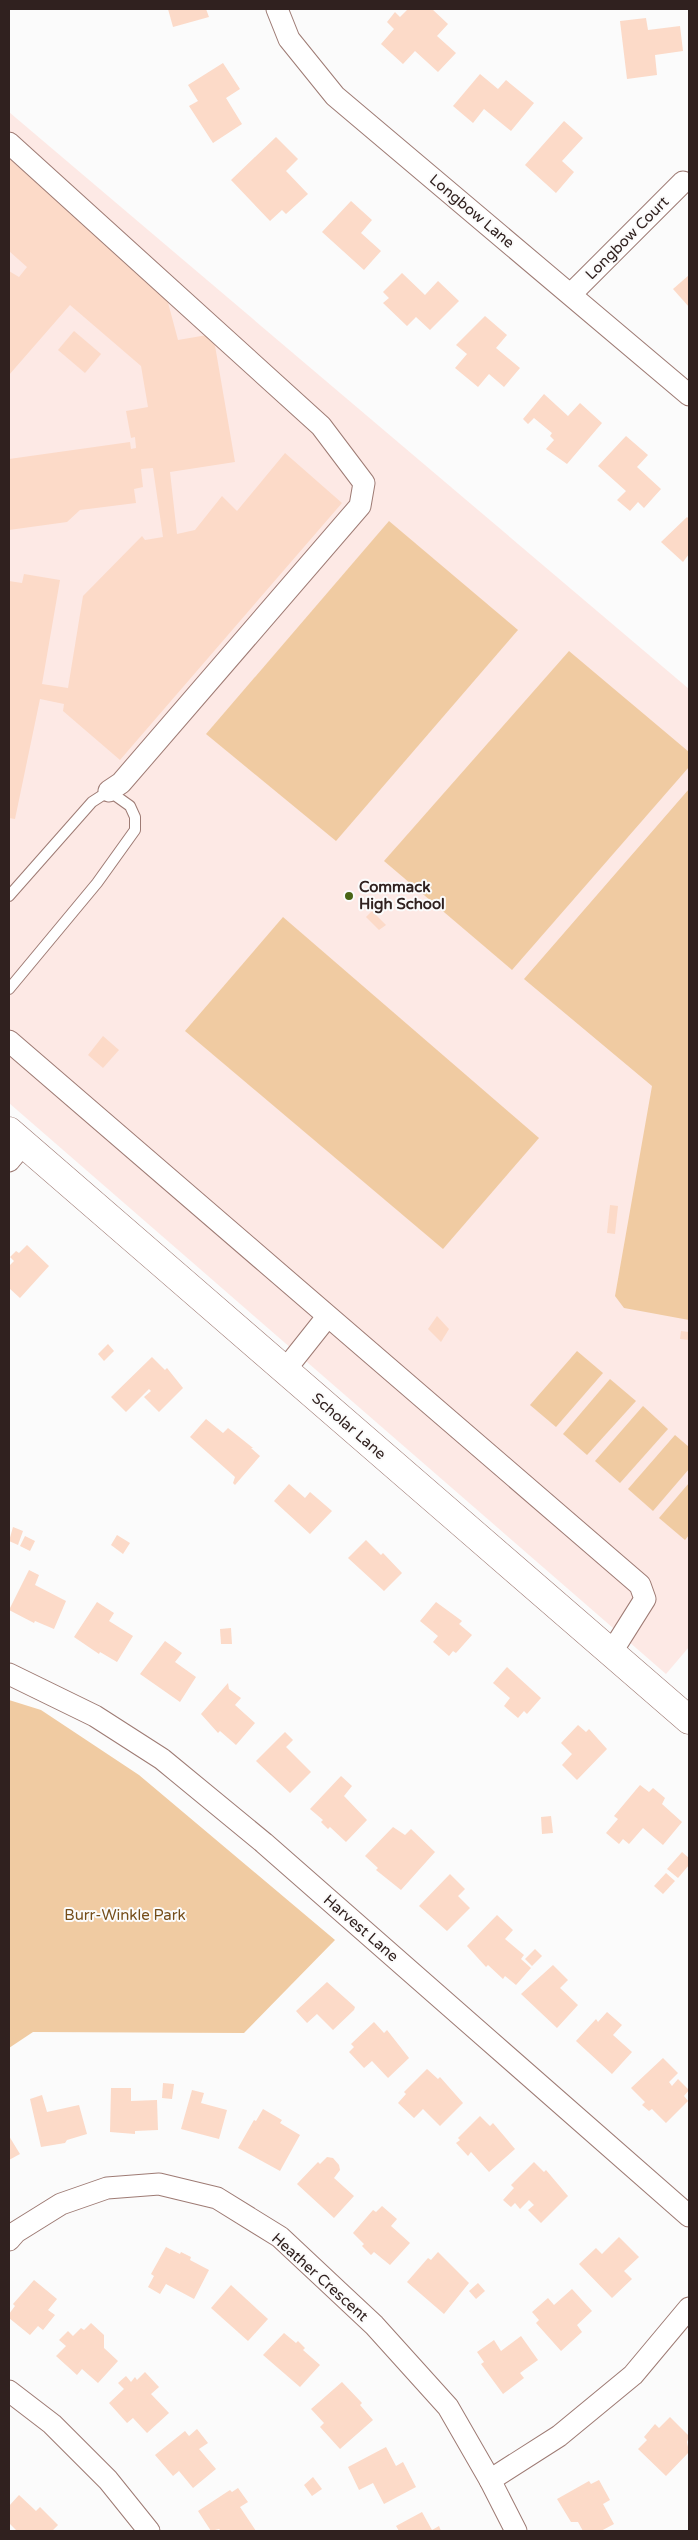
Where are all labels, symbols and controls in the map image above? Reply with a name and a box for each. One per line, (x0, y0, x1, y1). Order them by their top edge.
street label: Longbow Lane (426, 170, 518, 252)
street label: Longbow Court (582, 192, 673, 283)
place label: Commack High School (359, 878, 445, 914)
marker: Commack High School (343, 890, 355, 902)
street label: Scholar Lane (308, 1389, 390, 1463)
street label: Harvest Lane (320, 1891, 402, 1965)
park label: Burr-Winkle Park (64, 1906, 186, 1924)
street label: Heather Crescent (268, 2229, 372, 2325)

